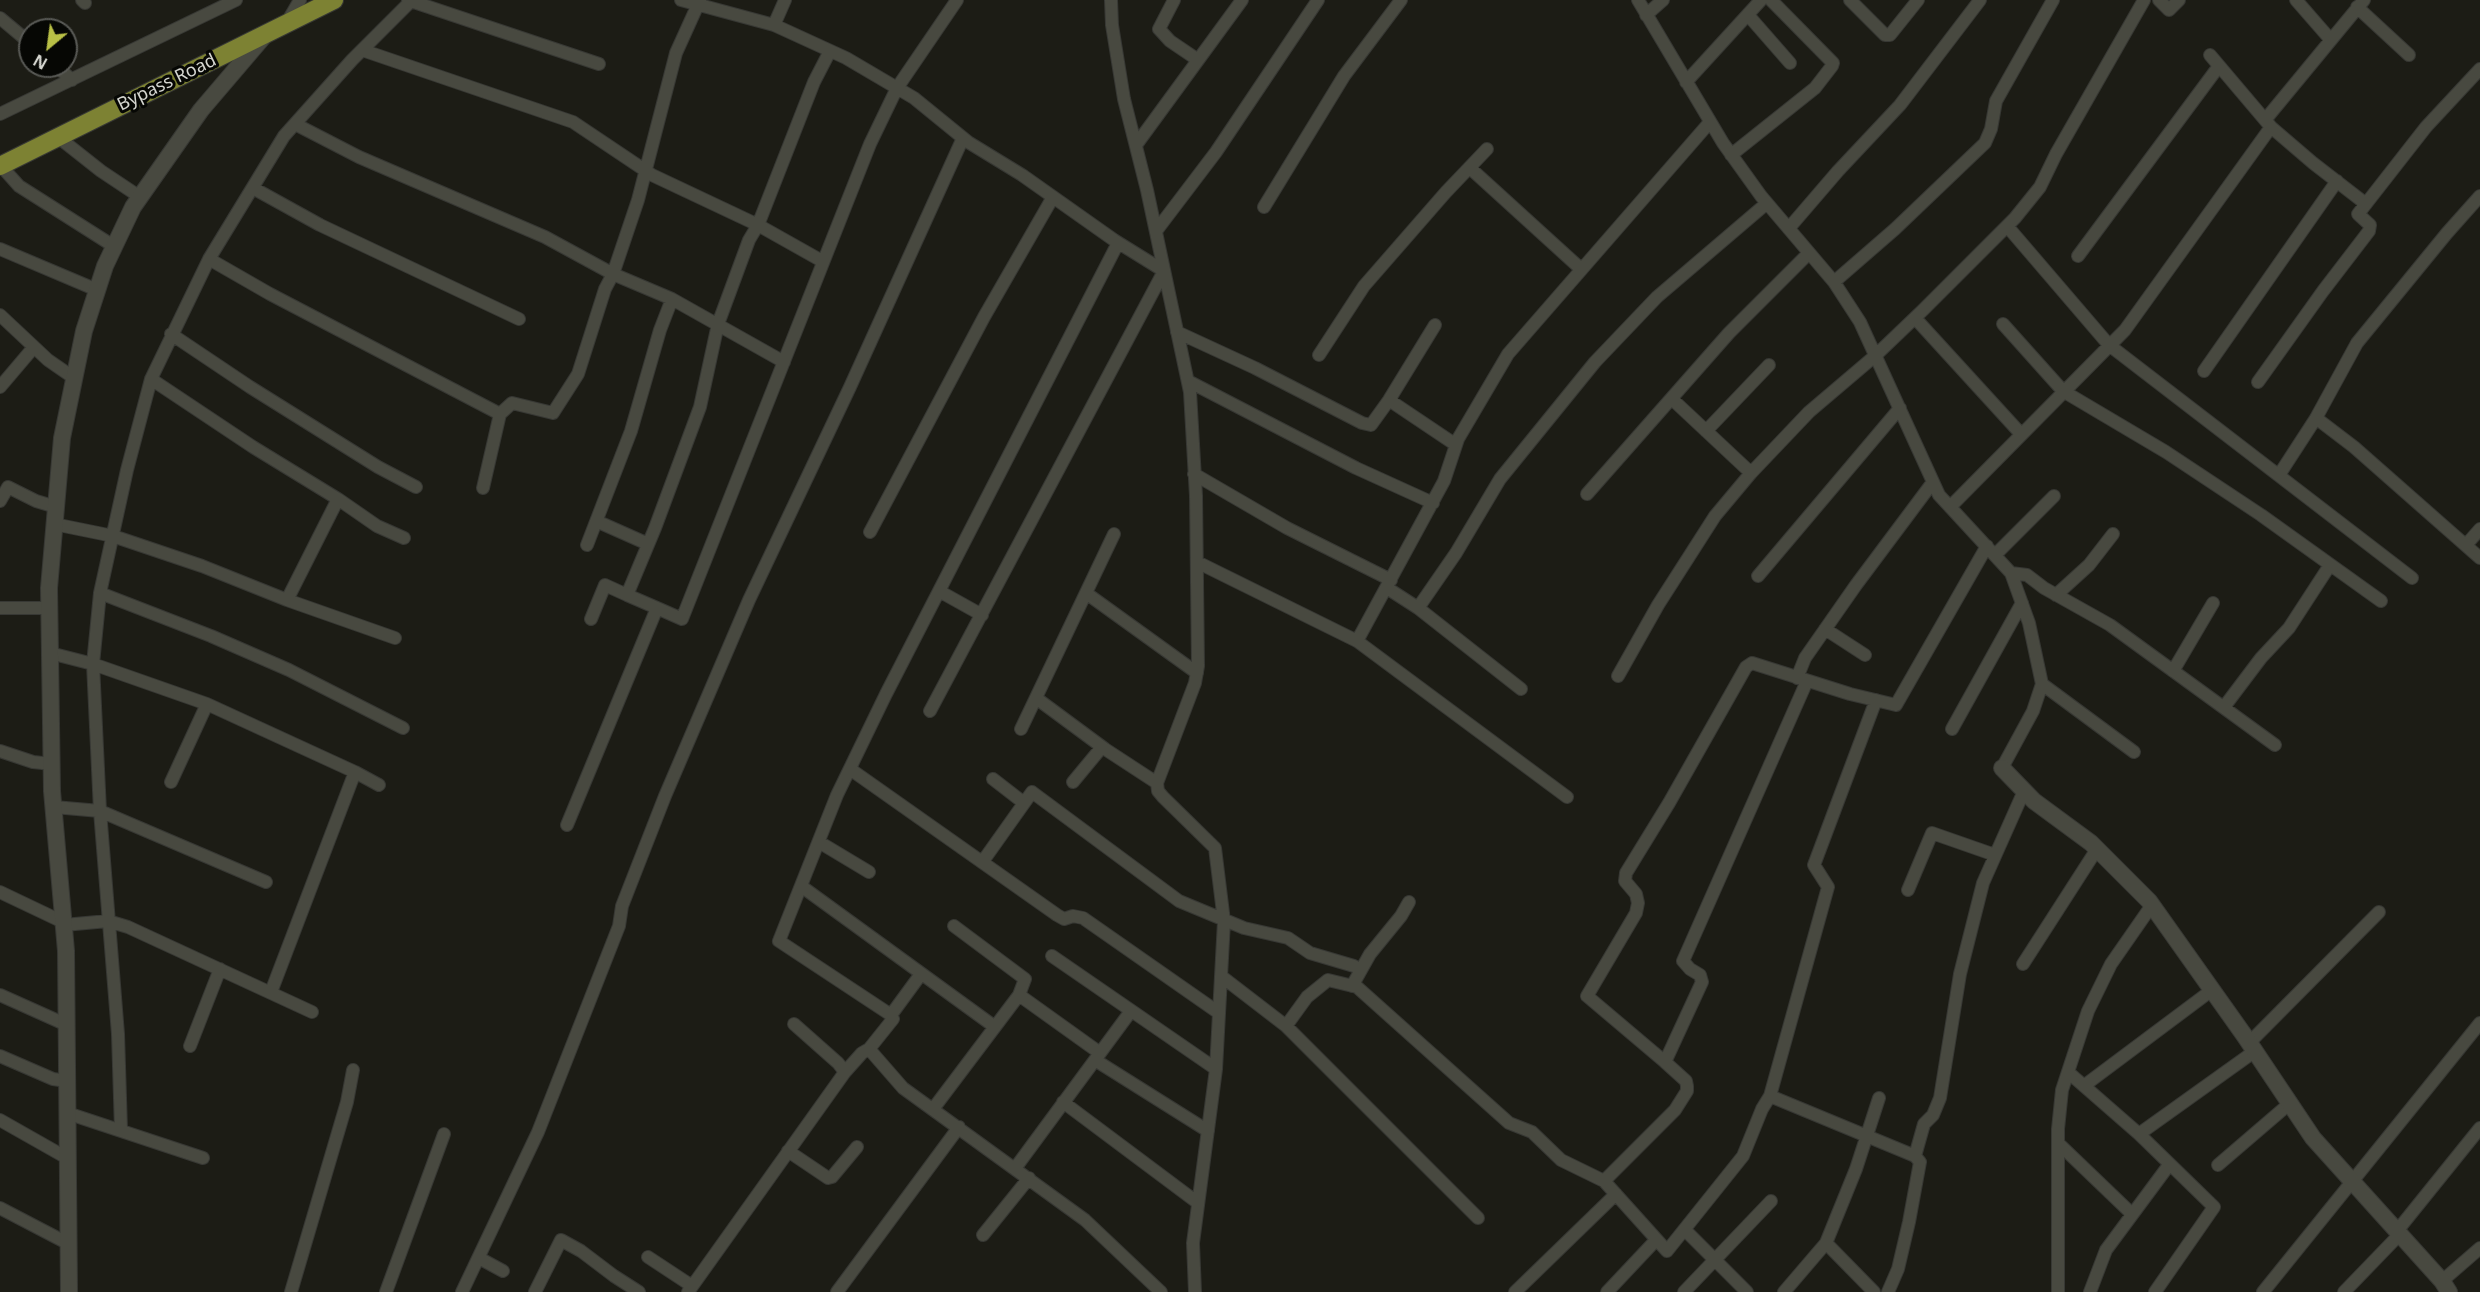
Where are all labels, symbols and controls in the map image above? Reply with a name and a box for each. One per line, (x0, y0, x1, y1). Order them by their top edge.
north arrow (18, 18, 78, 78)
text: N (29, 49, 51, 75)
street label: Bypass Road (114, 50, 220, 116)

